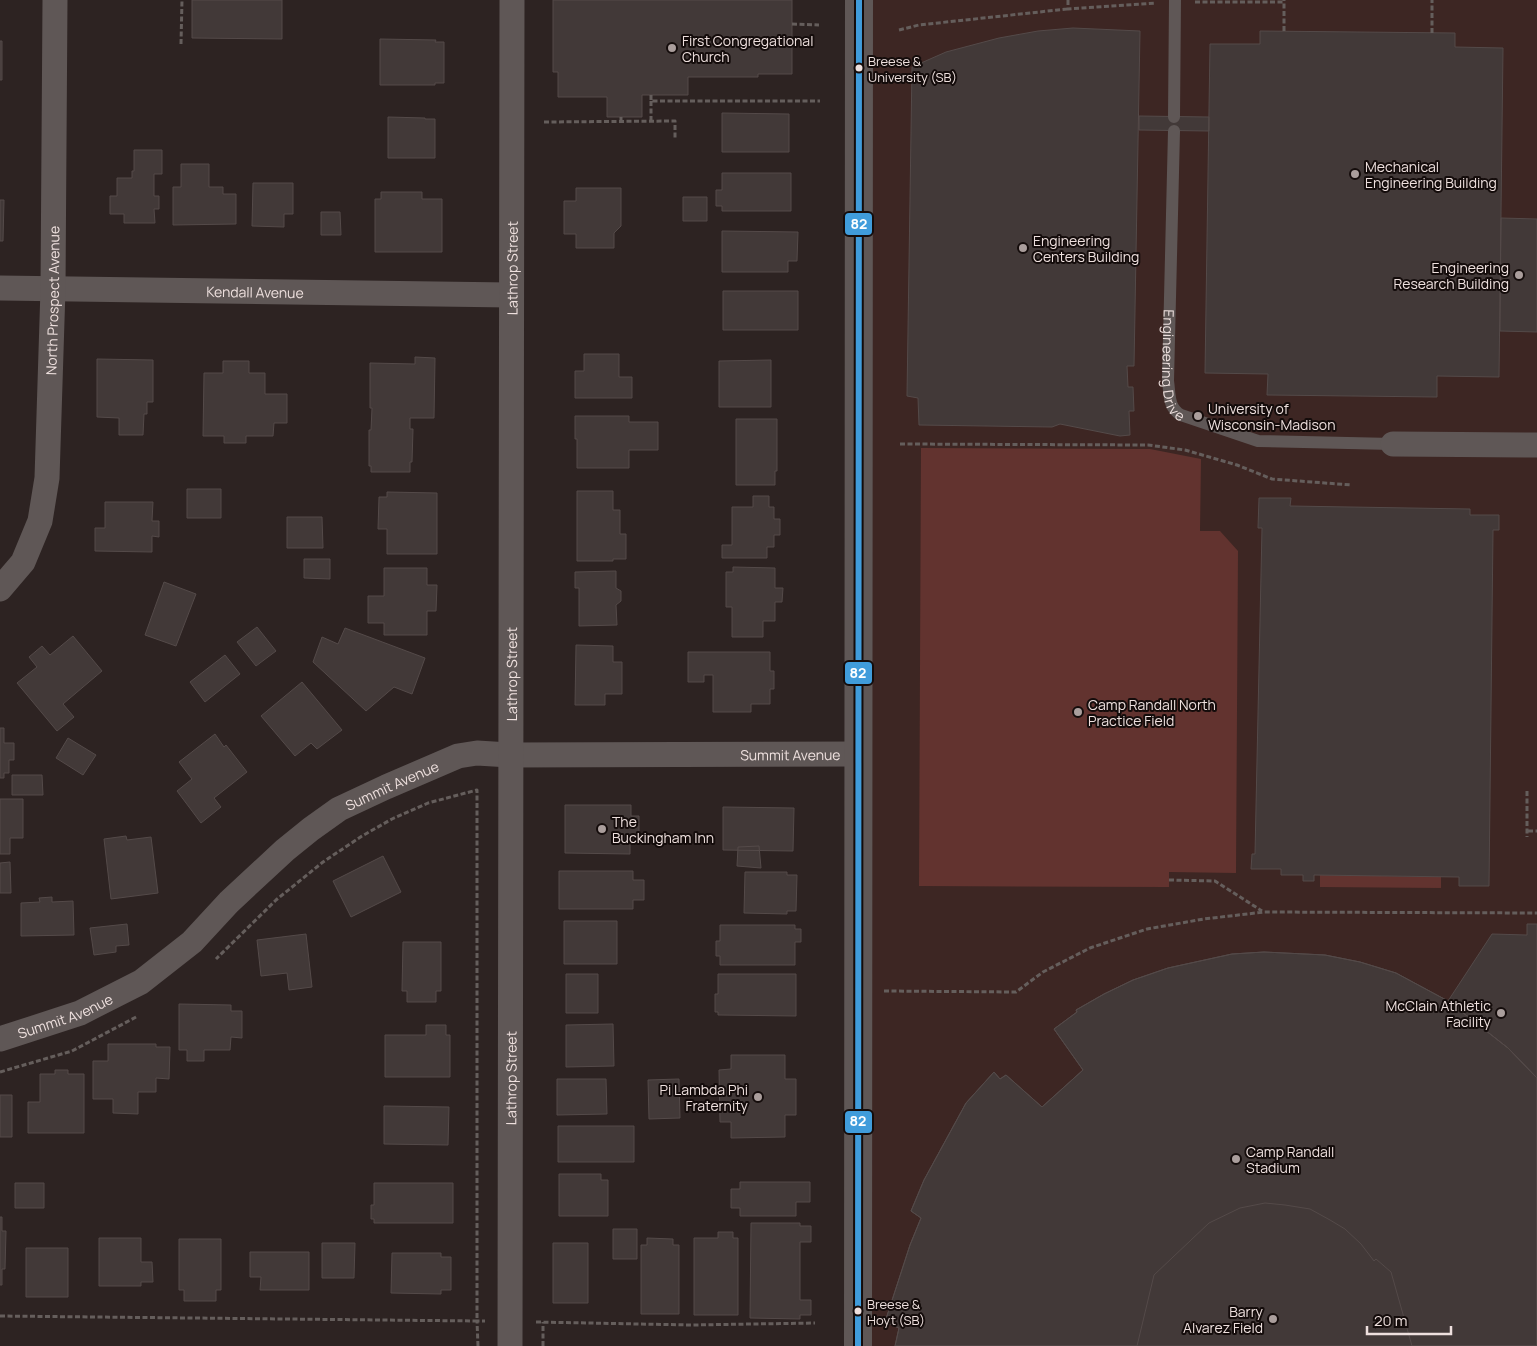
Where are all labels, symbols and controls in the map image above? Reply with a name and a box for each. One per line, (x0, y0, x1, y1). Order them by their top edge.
place label: First Congregational Church (682, 31, 813, 66)
marker: First Congregational Church (666, 42, 678, 54)
place label: Breese & University (SB) (868, 52, 957, 86)
marker: Breese & University (SB) (854, 63, 864, 73)
place label: Mechanical Engineering Building (1365, 157, 1497, 192)
marker: Mechanical Engineering Building (1349, 168, 1361, 180)
line badge: 82 (844, 212, 873, 236)
text: 82 (851, 214, 867, 233)
street label: Lathrop Street (502, 220, 521, 315)
street label: North Prospect Avenue (41, 226, 63, 375)
place label: Engineering Centers Building (1033, 231, 1139, 266)
marker: Engineering Centers Building (1017, 242, 1029, 254)
place label: Engineering Research Building (1393, 258, 1509, 293)
marker: Engineering Research Building (1513, 269, 1525, 281)
street label: Kendall Avenue (206, 281, 304, 302)
street label: Engineering Drive (1158, 309, 1189, 425)
place label: University of Wisconsin-Madison (1208, 399, 1335, 434)
marker: University of Wisconsin-Madison (1192, 410, 1204, 422)
street label: Lathrop Street (501, 626, 521, 721)
line badge: 82 (844, 661, 873, 685)
text: 82 (850, 663, 866, 682)
place label: Camp Randall North Practice Field (1088, 695, 1216, 730)
marker: Camp Randall North Practice Field (1072, 706, 1084, 718)
street label: Summit Avenue (740, 745, 841, 764)
street label: Summit Avenue (342, 756, 441, 814)
place label: The Buckingham Inn (612, 812, 714, 847)
marker: The Buckingham Inn (596, 823, 608, 835)
street label: Summit Avenue (15, 989, 116, 1042)
place label: McClain Athletic Facility (1385, 996, 1492, 1031)
marker: McClain Athletic Facility (1495, 1007, 1507, 1019)
street label: Lathrop Street (501, 1030, 520, 1125)
place label: Pi Lambda Phi Fraternity (659, 1080, 749, 1115)
marker: Pi Lambda Phi Fraternity (752, 1091, 764, 1103)
line badge: 82 (844, 1110, 873, 1134)
text: 82 (850, 1111, 866, 1130)
place label: Camp Randall Stadium (1246, 1142, 1334, 1177)
marker: Camp Randall Stadium (1230, 1153, 1242, 1165)
place label: Breese & Hoyt (SB) (867, 1295, 925, 1329)
place label: Barry Alvarez Field (1183, 1302, 1264, 1337)
scale bar (1367, 1304, 1451, 1336)
marker: Breese & Hoyt (SB) (853, 1306, 863, 1316)
text: 20 m (1374, 1310, 1407, 1331)
marker: Barry Alvarez Field (1267, 1313, 1279, 1325)

